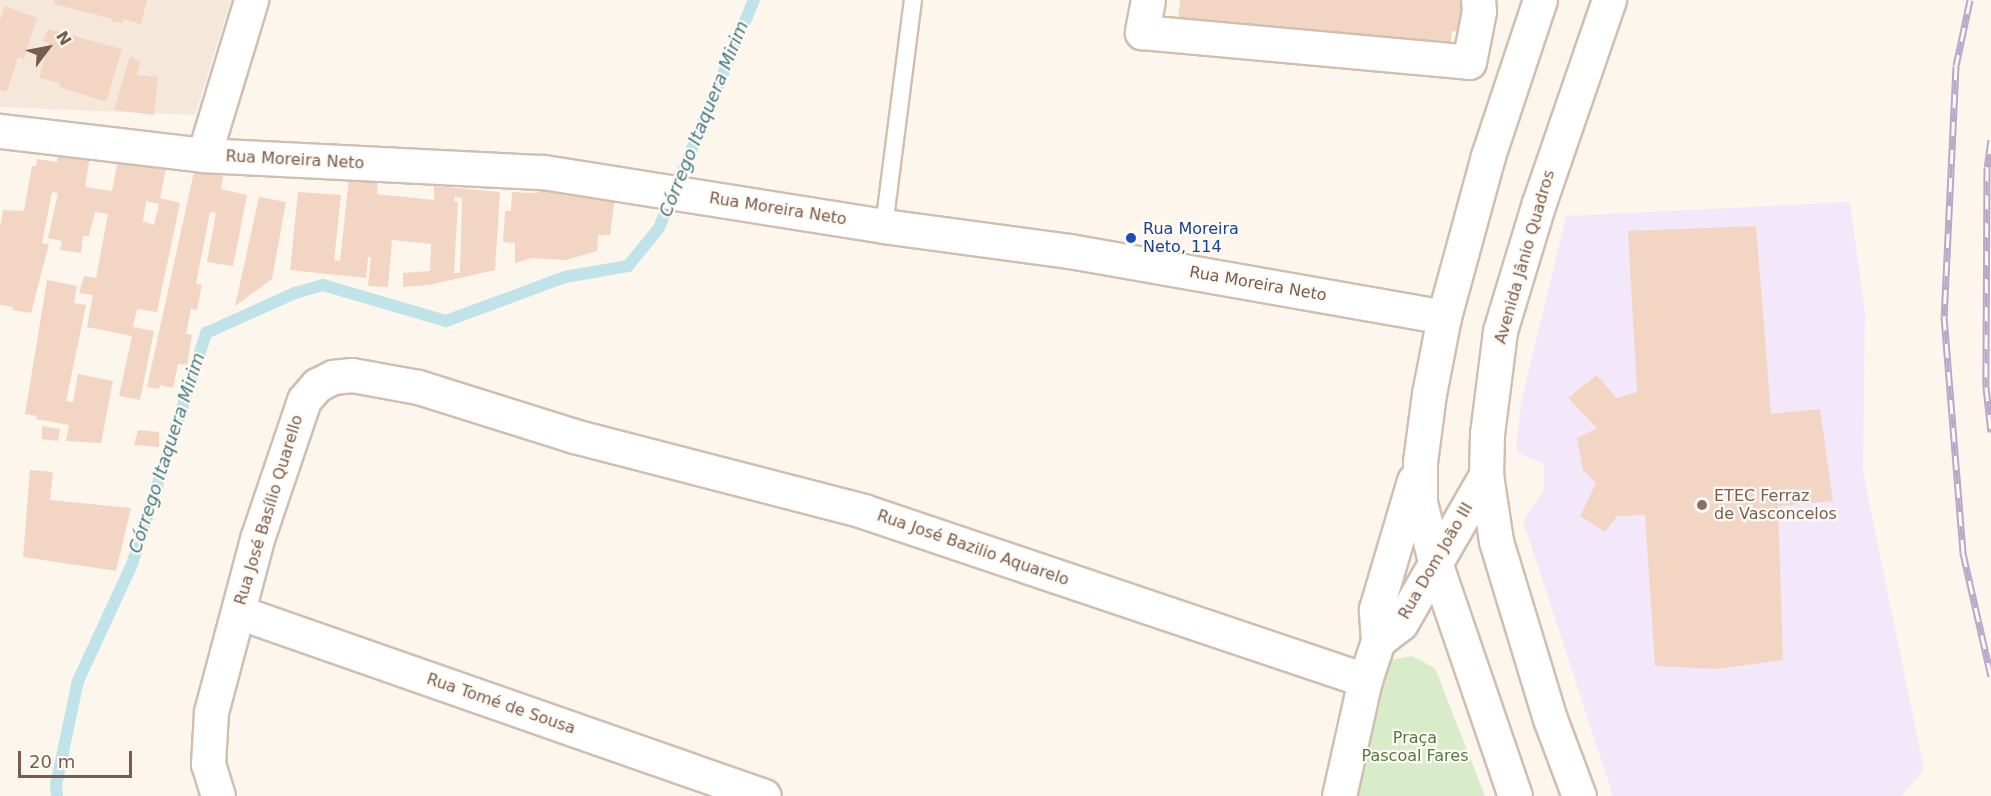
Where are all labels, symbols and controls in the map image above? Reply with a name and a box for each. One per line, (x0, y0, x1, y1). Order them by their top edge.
north arrow (18, 18, 78, 78)
water label: Córrego Itaquera Mirim (655, 18, 753, 220)
text: N (52, 27, 75, 49)
street label: Rua Moreira Neto (225, 147, 365, 173)
street label: Avenida Jânio Quadros (1491, 168, 1559, 346)
street label: Rua Moreira Neto (708, 189, 848, 229)
place label: Rua Moreira Neto, 114 (1143, 219, 1239, 257)
marker: Rua Moreira Neto, 114 (1124, 231, 1138, 245)
street label: Rua Moreira Neto (1188, 262, 1328, 306)
water label: Córrego Itaquera Mirim (124, 350, 210, 556)
street label: Rua José Basílio Quarello (231, 413, 307, 607)
place label: ETEC Ferraz de Vasconcelos (1714, 486, 1837, 524)
marker: ETEC Ferraz de Vasconcelos (1695, 498, 1709, 512)
street label: Rua Dom João III (1395, 499, 1477, 623)
street label: Rua José Bazilio Aquarelo (875, 506, 1071, 590)
street label: Rua Tomé de Sousa (424, 670, 578, 738)
park label: Praça Pascoal Fares (1362, 728, 1468, 766)
scale bar (21, 739, 135, 777)
text: 20 m (29, 751, 75, 772)

